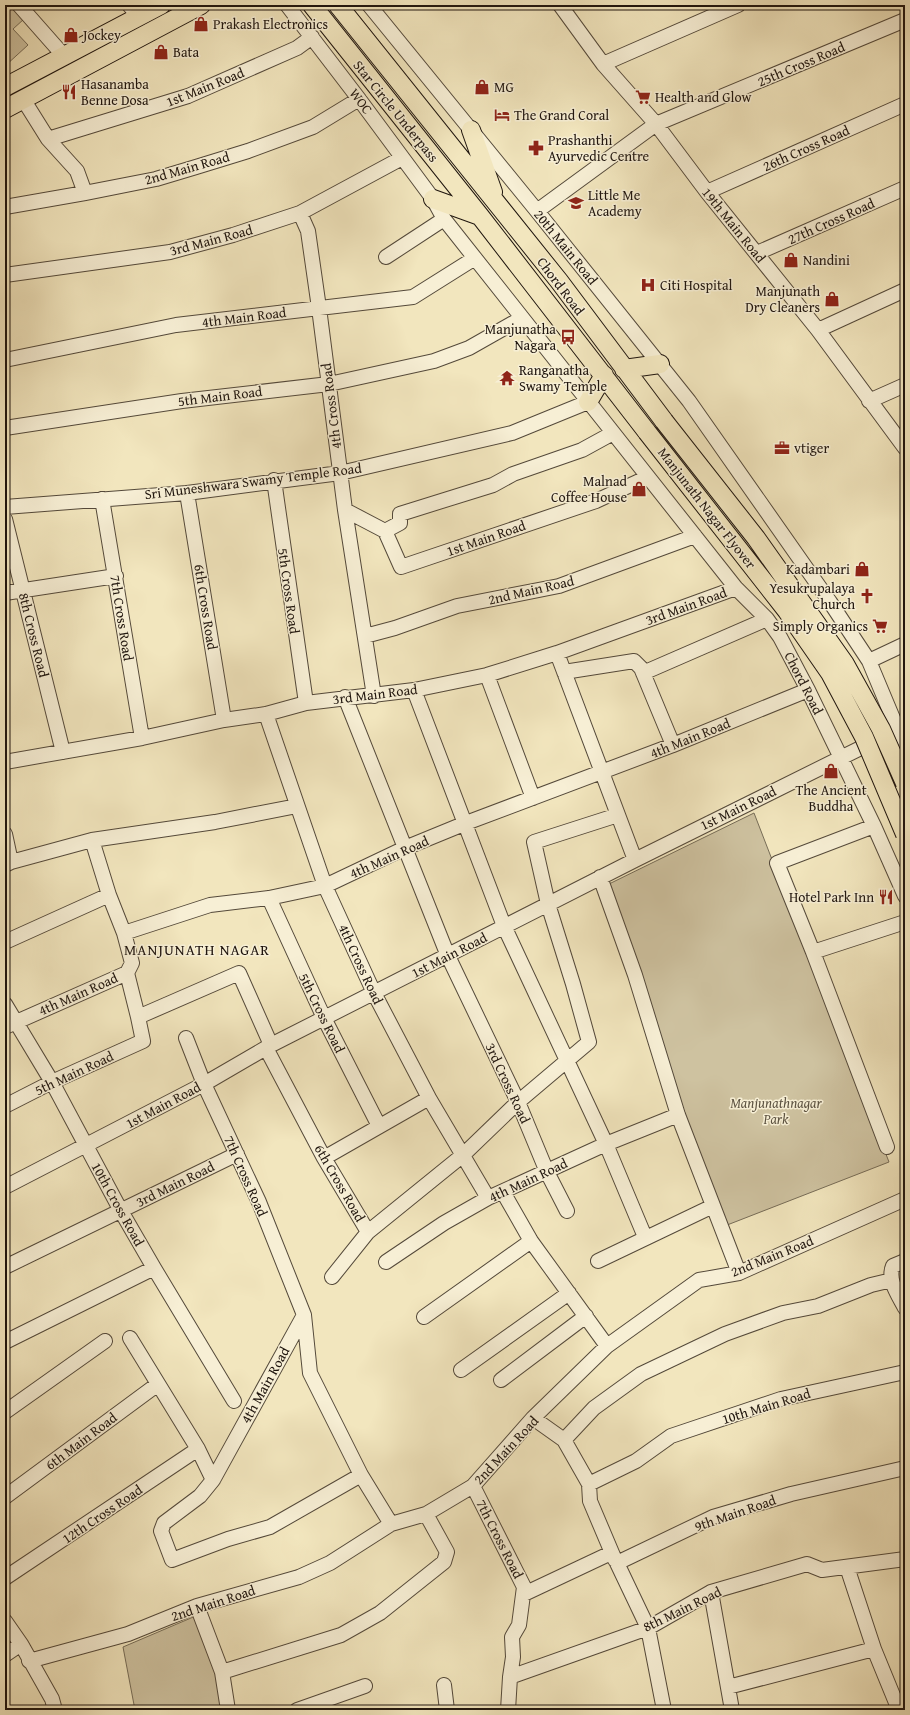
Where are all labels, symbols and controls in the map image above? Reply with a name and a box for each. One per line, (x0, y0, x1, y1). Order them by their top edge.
place label: Prakash Electronics (213, 14, 328, 34)
shop icon: Prakash Electronics (192, 15, 210, 33)
place label: Jockey (81, 25, 121, 45)
shop icon: Jockey (62, 26, 80, 44)
street label: 25th Cross Road (754, 36, 848, 91)
place label: Bata (173, 42, 199, 62)
shop icon: Bata (152, 43, 170, 61)
street label: Star Circle Underpass (349, 56, 443, 166)
street label: 1st Main Road (163, 62, 248, 112)
place label: Hasanamba Benne Dosa (81, 74, 149, 110)
place label: MG (494, 77, 514, 97)
shop icon: MG (473, 78, 491, 96)
restaurant icon: Hasanamba Benne Dosa (60, 83, 78, 101)
street label: WOC (345, 84, 378, 118)
place label: Health and Glow (655, 87, 751, 107)
supermarket icon: Health and Glow (634, 88, 652, 106)
place label: The Grand Coral (514, 105, 609, 125)
hotel icon: The Grand Coral (493, 106, 511, 124)
street label: 26th Cross Road (759, 120, 853, 176)
place label: Prashanthi Ayurvedic Centre (548, 130, 650, 166)
pharmacy icon: Prashanthi Ayurvedic Centre (527, 139, 545, 157)
street label: 2nd Main Road (142, 146, 232, 190)
street label: 19th Main Road (697, 183, 771, 267)
place label: Little Me Academy (588, 185, 642, 221)
street label: 27th Cross Road (784, 193, 878, 249)
school or university icon: Little Me Academy (567, 194, 585, 212)
street label: 20th Main Road (529, 205, 603, 289)
street label: 3rd Main Road (167, 219, 255, 261)
place label: Nandini (803, 250, 850, 270)
shop icon: Nandini (782, 251, 800, 269)
street label: Chord Road (533, 253, 590, 320)
place label: Citi Hospital (660, 275, 733, 295)
hospital icon: Citi Hospital (639, 276, 657, 294)
place label: Manjunath Dry Cleaners (745, 281, 820, 317)
shop icon: Manjunath Dry Cleaners (823, 290, 841, 308)
street label: 4th Main Road (201, 302, 288, 332)
place label: Manjunatha Nagara (485, 319, 556, 355)
bus stop icon: Manjunatha Nagara (559, 328, 577, 346)
place label: Ranganatha Swamy Temple (519, 360, 607, 396)
street label: 4th Cross Road (316, 361, 346, 450)
temple icon: Ranganatha Swamy Temple (498, 369, 516, 387)
street label: 5th Main Road (177, 381, 264, 411)
place label: vtiger (794, 438, 829, 458)
office icon: vtiger (773, 439, 791, 457)
street label: Manjunath Nagar Flyover (653, 443, 761, 573)
street label: Sri Muneshwara Swamy Temple Road (143, 458, 363, 504)
place label: Malnad Coffee House (551, 471, 628, 507)
shop icon: Malnad Coffee House (630, 480, 648, 498)
street label: 1st Main Road (444, 515, 529, 561)
street label: 5th Cross Road (273, 547, 305, 636)
place label: Kadambari (786, 559, 850, 579)
shop icon: Kadambari (853, 560, 871, 578)
street label: 6th Cross Road (189, 563, 223, 652)
street label: 2nd Main Road (486, 570, 576, 610)
street label: 7th Cross Road (105, 574, 139, 663)
place label: Yesukrupalaya Church (769, 578, 855, 614)
street label: 3rd Main Road (643, 582, 730, 630)
church icon: Yesukrupalaya Church (858, 587, 876, 605)
street label: 8th Cross Road (14, 591, 54, 680)
place label: Simply Organics (773, 616, 868, 636)
supermarket icon: Simply Organics (871, 617, 889, 635)
street label: Chord Road (780, 648, 829, 718)
street label: 3rd Main Road (331, 679, 419, 709)
street label: 4th Main Road (647, 713, 734, 763)
shop icon: The Ancient Buddha (822, 762, 840, 780)
place label: The Ancient Buddha (795, 780, 867, 816)
street label: 1st Main Road (696, 781, 780, 835)
street label: 4th Main Road (346, 830, 432, 883)
place label: Hotel Park Inn (789, 887, 874, 907)
restaurant icon: Hotel Park Inn (877, 888, 895, 906)
street label: 4th Cross Road (334, 921, 389, 1008)
street label: 1st Main Road (408, 927, 491, 983)
district label: MANJUNATH NAGAR (124, 939, 270, 960)
street label: 4th Main Road (35, 967, 121, 1020)
street label: 5th Cross Road (294, 970, 350, 1057)
street label: 3rd Cross Road (481, 1039, 536, 1127)
street label: 5th Main Road (31, 1046, 117, 1100)
street label: 1st Main Road (122, 1077, 205, 1133)
park label: Manjunathnagar Park (730, 1093, 822, 1129)
street label: 7th Cross Road (219, 1132, 273, 1220)
street label: 6th Cross Road (310, 1141, 371, 1226)
street label: 4th Main Road (485, 1153, 571, 1207)
street label: 3rd Main Road (132, 1156, 218, 1212)
street label: 10th Cross Road (87, 1158, 150, 1250)
street label: 2nd Main Road (728, 1230, 817, 1282)
street label: 4th Main Road (236, 1343, 295, 1427)
street label: 10th Main Road (719, 1383, 813, 1429)
street label: 6th Main Road (41, 1407, 121, 1475)
street label: 2nd Main Road (469, 1411, 543, 1489)
street label: 12th Cross Road (58, 1479, 147, 1548)
street label: 9th Main Road (692, 1490, 779, 1536)
street label: 7th Cross Road (471, 1496, 529, 1583)
street label: 2nd Main Road (168, 1580, 258, 1626)
street label: 8th Main Road (639, 1581, 725, 1637)

